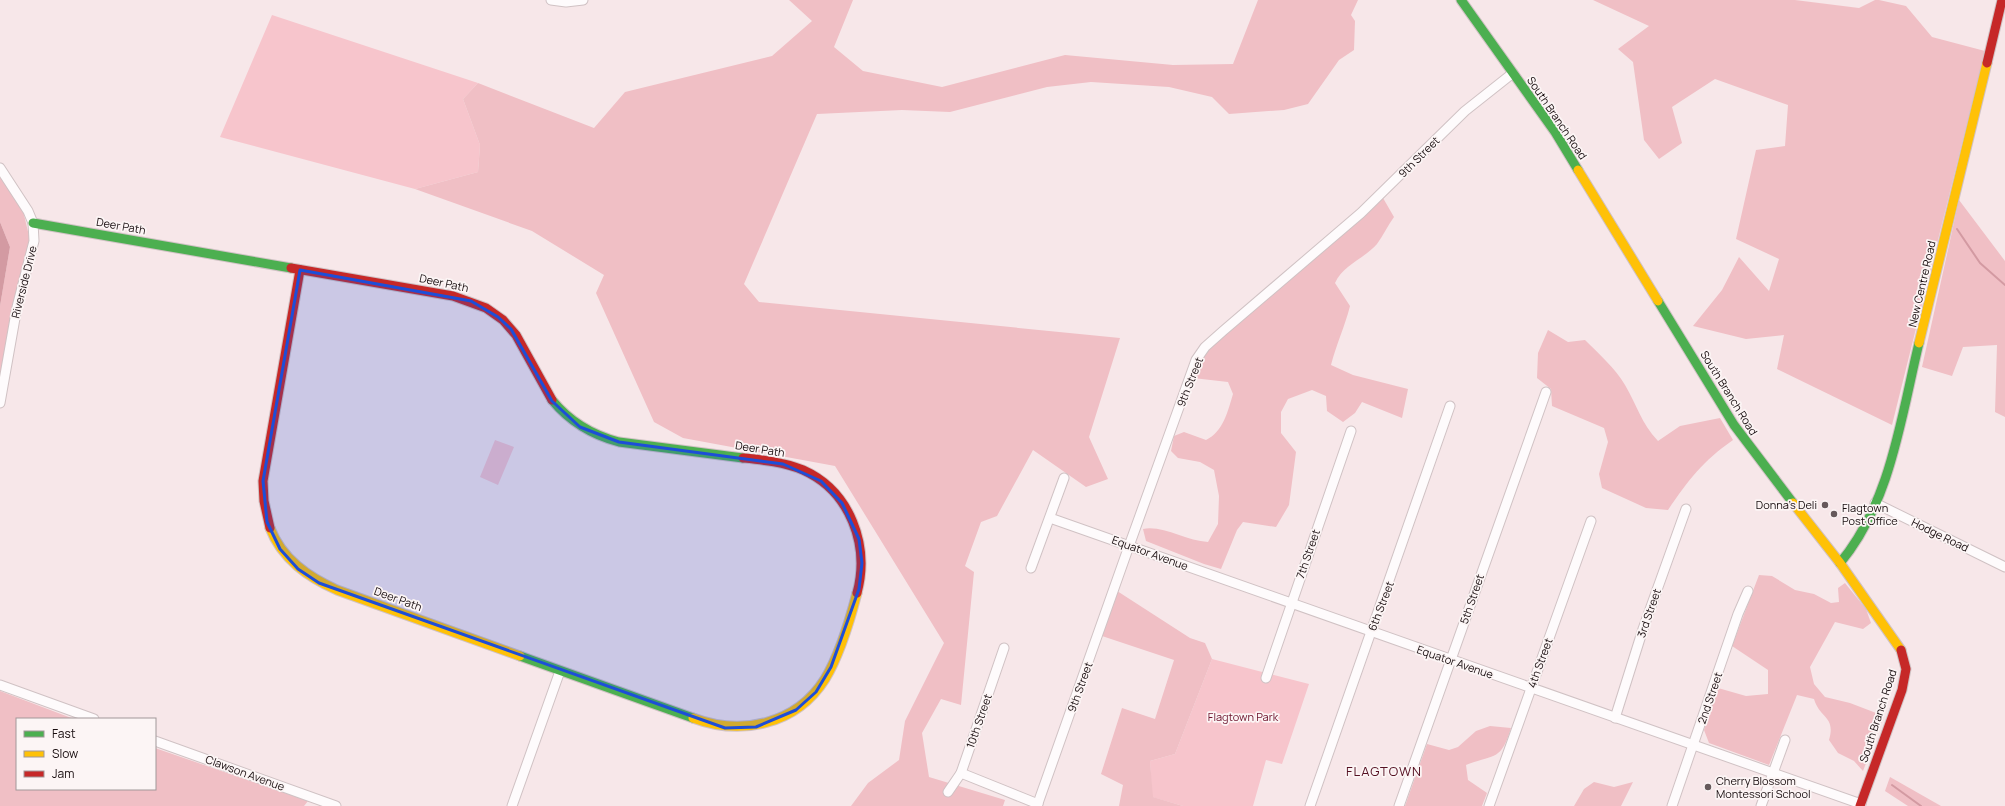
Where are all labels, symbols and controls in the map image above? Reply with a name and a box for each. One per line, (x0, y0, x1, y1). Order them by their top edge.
street label: South Branch Road (1524, 73, 1591, 162)
street label: 9th Street (1395, 133, 1442, 180)
street label: Deer Path (95, 214, 147, 237)
street label: New Centre Road (1904, 239, 1939, 328)
street label: Riverside Drive (7, 243, 40, 320)
street label: Deer Path (418, 270, 470, 295)
street label: South Branch Road (1697, 348, 1761, 438)
street label: 9th Street (1173, 355, 1206, 409)
street label: Deer Path (734, 437, 786, 460)
place label: Donna's Deli (1756, 497, 1817, 512)
marker: Donna's Deli (1820, 500, 1830, 510)
place label: Flagtown Post Office (1842, 500, 1898, 528)
marker: Flagtown Post Office (1829, 509, 1839, 519)
street label: Hodge Road (1909, 514, 1971, 555)
street label: 7th Street (1292, 527, 1323, 580)
street label: Equator Avenue (1110, 532, 1191, 573)
street label: 5th Street (1456, 572, 1487, 626)
street label: 6th Street (1364, 579, 1397, 633)
street label: Deer Path (372, 583, 424, 614)
street label: 3rd Street (1633, 586, 1664, 639)
street label: 4th Street (1524, 636, 1555, 690)
street label: Equator Avenue (1415, 641, 1496, 682)
street label: 9th Street (1064, 660, 1096, 714)
street label: South Branch Road (1855, 667, 1900, 764)
street label: 2nd Street (1694, 670, 1725, 726)
street label: 10th Street (962, 692, 995, 750)
park label: Flagtown Park (1208, 709, 1279, 724)
legend (16, 718, 156, 790)
text: Fast (52, 725, 76, 742)
text: Slow (52, 745, 78, 762)
street label: Clawson Avenue (203, 751, 287, 794)
district label: FLAGTOWN (1346, 762, 1422, 780)
text: Jam (52, 765, 74, 782)
place label: Cherry Blossom Montessori School (1716, 773, 1811, 801)
marker: Cherry Blossom Montessori School (1703, 782, 1713, 792)

